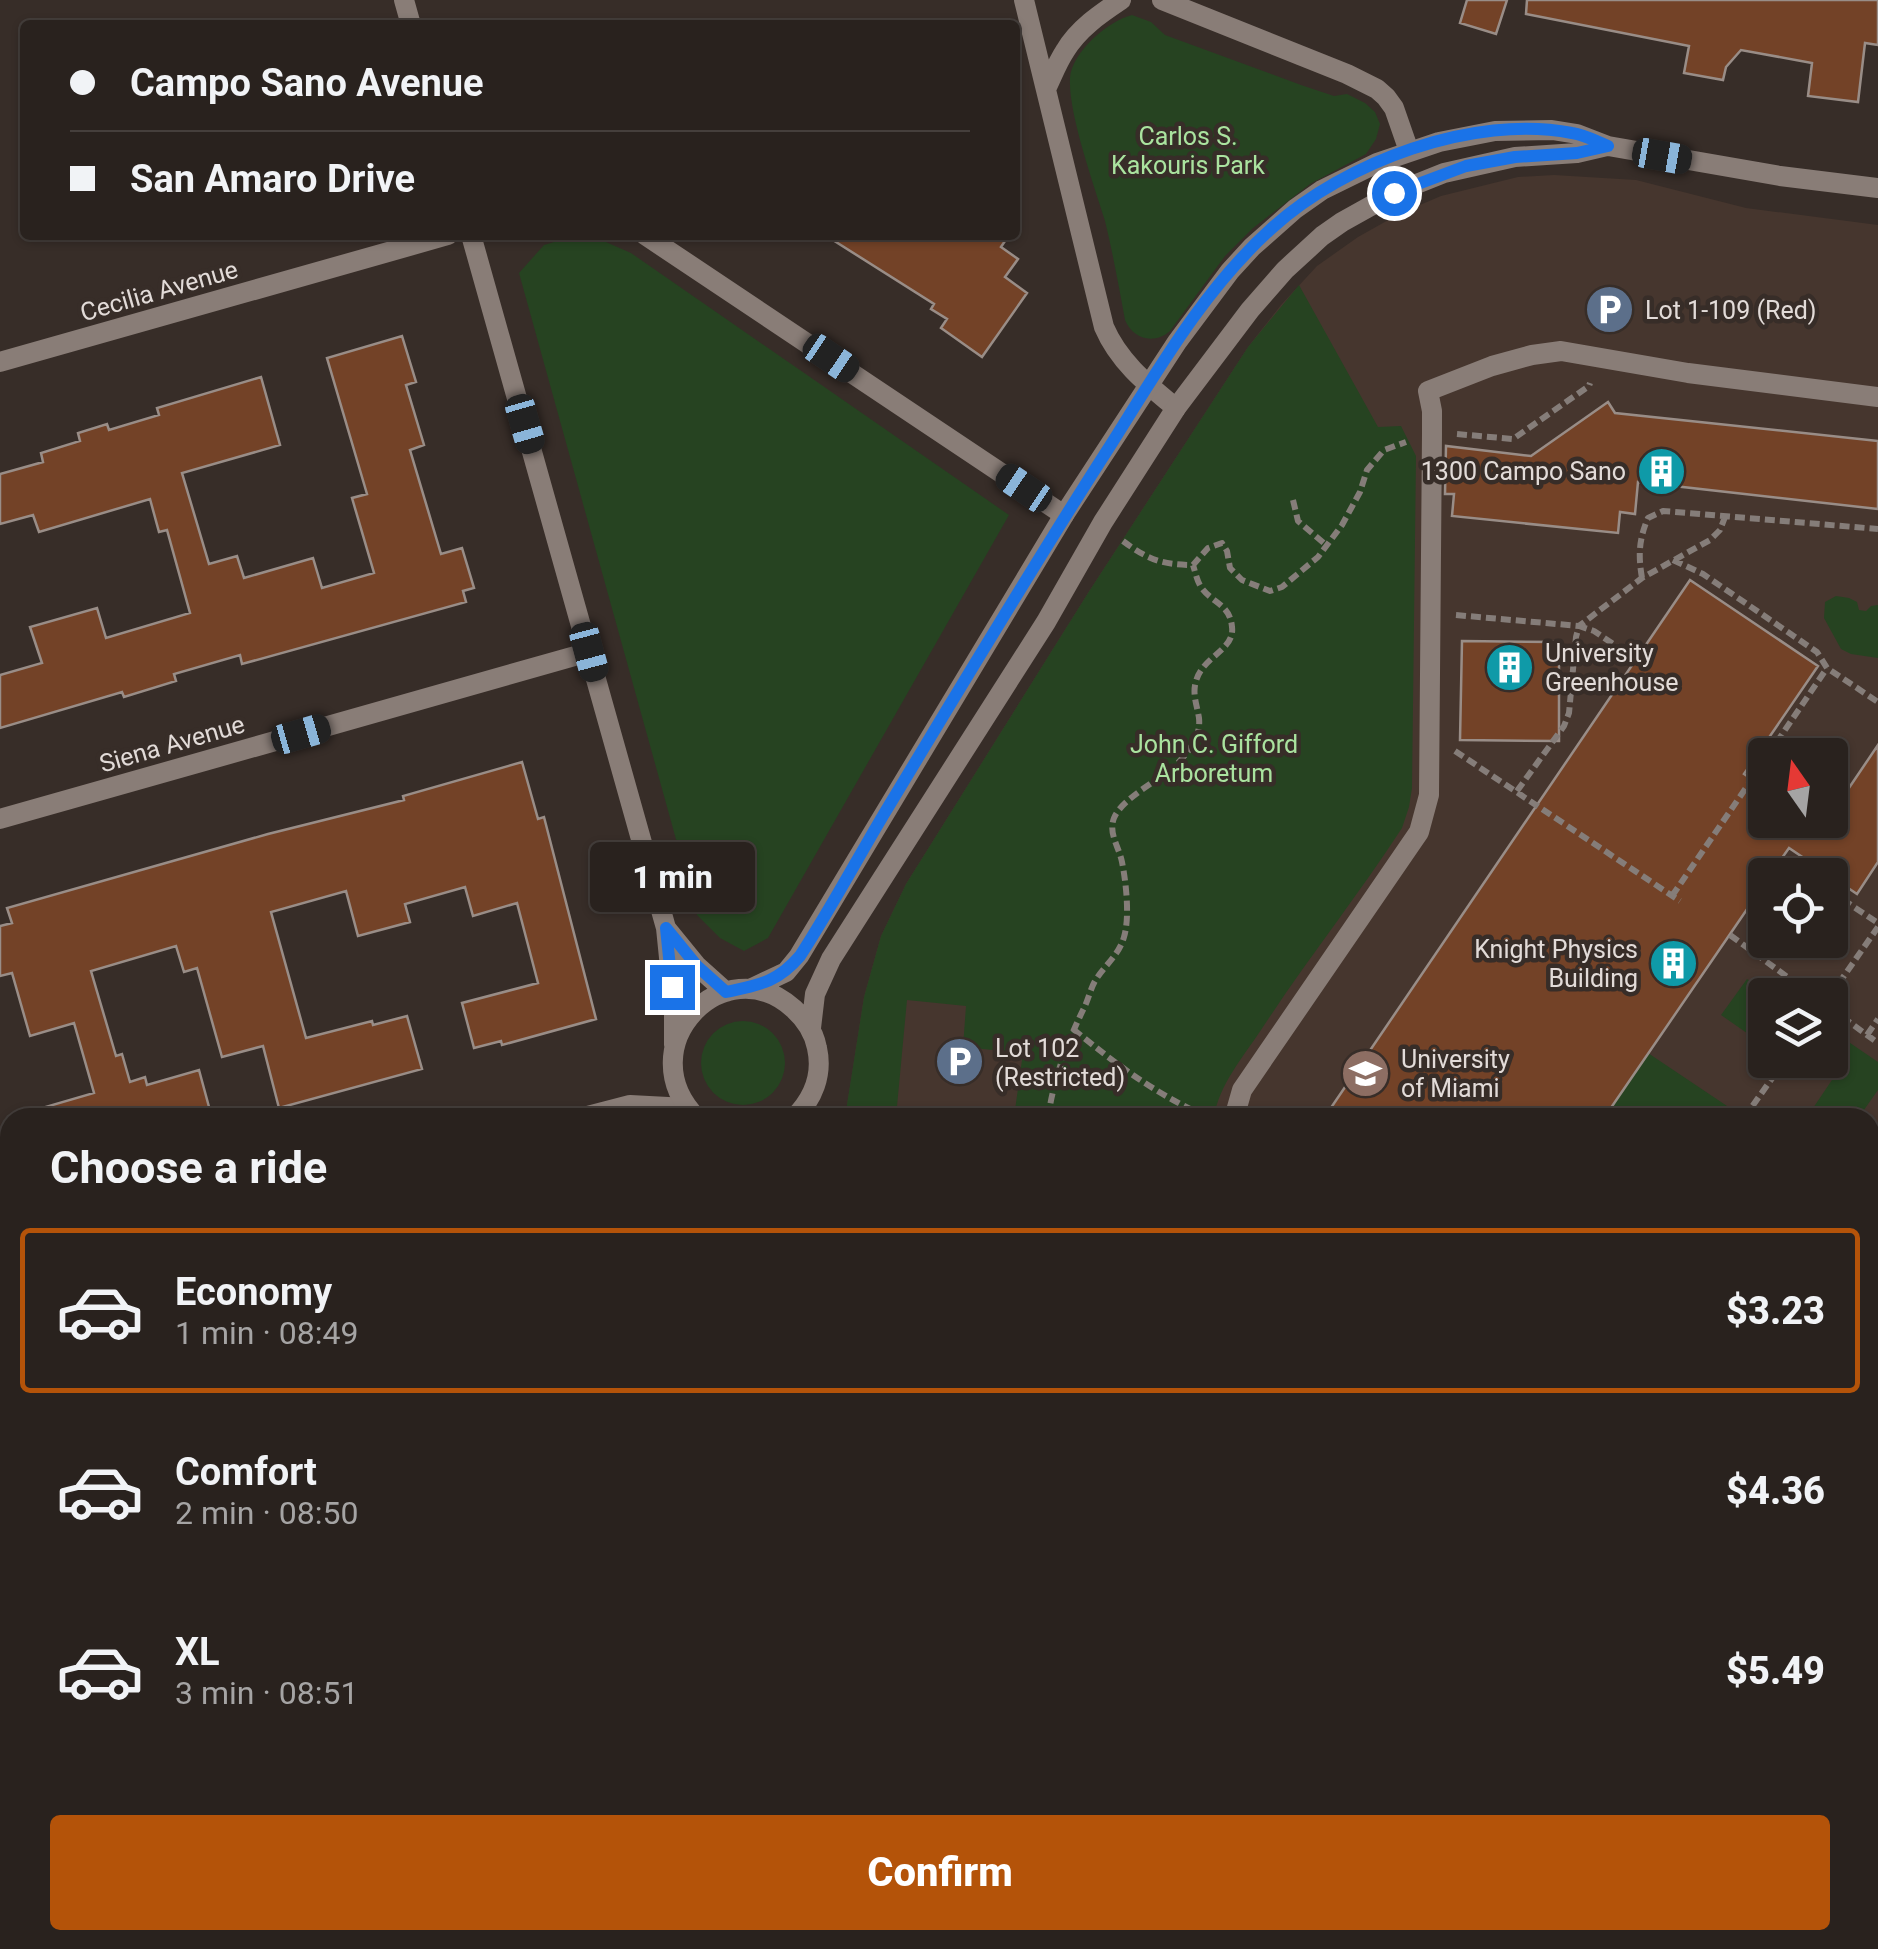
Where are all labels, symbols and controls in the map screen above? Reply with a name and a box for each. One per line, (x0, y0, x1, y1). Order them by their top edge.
text: Campo Sano Avenue (130, 61, 484, 105)
park label: Carlos S. Kakouris Park (1111, 122, 1265, 180)
car (1630, 136, 1694, 176)
text: San Amaro Drive (130, 157, 415, 201)
route start (1372, 171, 1417, 216)
street label: Cecilia Avenue (77, 255, 241, 327)
parking icon: Lot 1-109 (Red) (1584, 284, 1636, 336)
place label: Lot 1-109 (Red) (1645, 296, 1816, 325)
car (798, 329, 864, 387)
car (502, 391, 548, 457)
building icon: 1300 Campo Sano (1635, 445, 1687, 497)
place label: 1300 Campo Sano (1421, 457, 1626, 486)
car (991, 459, 1057, 517)
car (567, 619, 611, 685)
place label: University Greenhouse (1545, 639, 1679, 697)
building icon: University Greenhouse (1484, 641, 1536, 693)
street label: Siena Avenue (96, 709, 248, 779)
car (268, 711, 334, 757)
park label: John C. Gifford Arboretum (1130, 730, 1298, 788)
north arrow (1748, 738, 1848, 838)
map controls (1748, 738, 1848, 1078)
callout: 1 min (590, 842, 754, 912)
text: 1 min (632, 858, 713, 896)
button: locate (1748, 858, 1848, 958)
place label: Knight Physics Building (1474, 935, 1638, 993)
building icon: Knight Physics Building (1647, 937, 1699, 989)
route end (650, 965, 695, 1010)
button: layers (1748, 978, 1848, 1078)
place label: Lot 102 (Restricted) (995, 1034, 1125, 1092)
parking icon: Lot 102 (Restricted) (934, 1036, 986, 1088)
place label: University of Miami (1401, 1045, 1510, 1103)
school or university icon: University of Miami (1340, 1047, 1392, 1099)
text: Choose a ride (50, 1141, 327, 1194)
icon: car (55, 1266, 145, 1356)
text: Economy (175, 1270, 332, 1314)
text: $3.23 (1726, 1289, 1825, 1333)
text: 1 min · 08:49 (175, 1314, 358, 1352)
icon: car (55, 1446, 145, 1536)
text: Comfort (175, 1450, 317, 1494)
text: $4.36 (1726, 1469, 1825, 1513)
text: 2 min · 08:50 (175, 1494, 358, 1532)
icon: car (55, 1626, 145, 1716)
text: XL (175, 1630, 220, 1674)
text: $5.49 (1726, 1649, 1825, 1693)
text: 3 min · 08:51 (175, 1674, 358, 1712)
button: Confirm (50, 1815, 1830, 1930)

